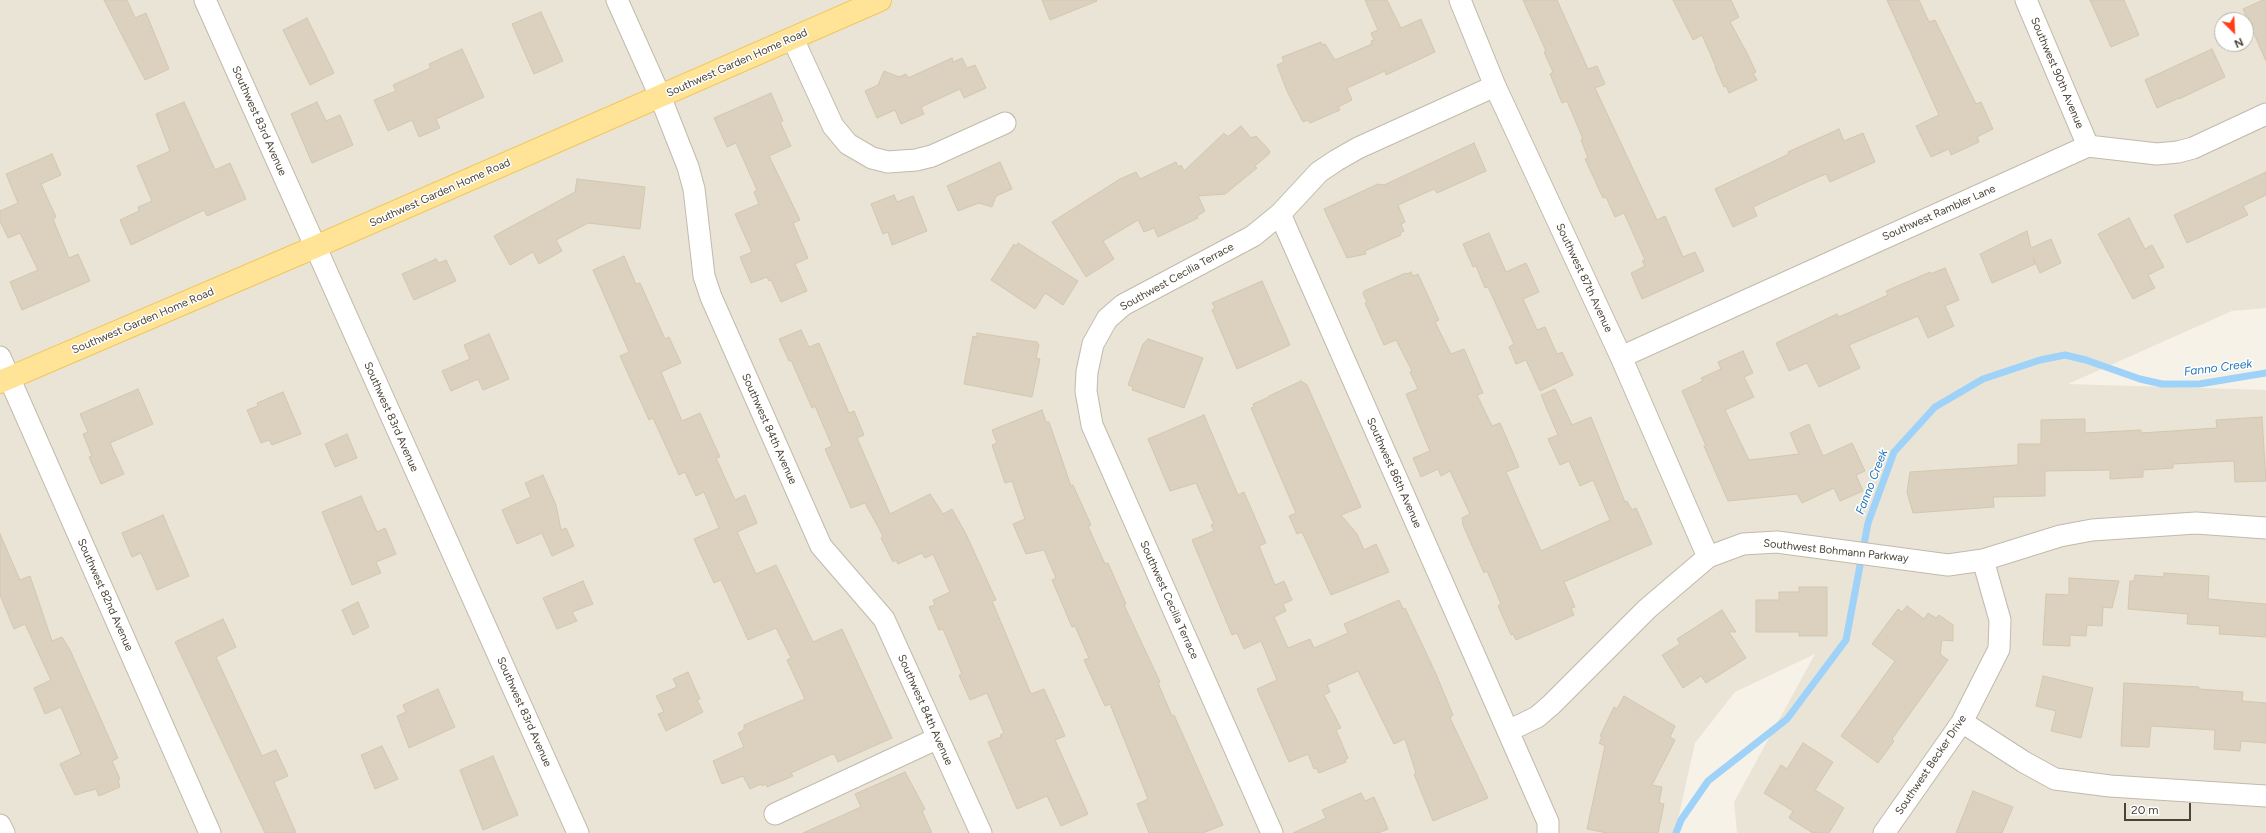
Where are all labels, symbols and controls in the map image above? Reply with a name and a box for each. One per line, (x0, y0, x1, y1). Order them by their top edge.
north arrow (2214, 12, 2254, 52)
street label: Southwest 90th Avenue (2028, 15, 2086, 131)
street label: Southwest Garden Home Road (664, 26, 810, 100)
text: N (2232, 35, 2245, 50)
street label: Southwest 83rd Avenue (229, 64, 289, 178)
street label: Southwest Garden Home Road (367, 156, 513, 230)
street label: Southwest Rambler Lane (1880, 182, 1998, 244)
street label: Southwest 87th Avenue (1553, 221, 1615, 335)
street label: Southwest Cecilia Terrace (1118, 240, 1236, 314)
street label: Southwest Garden Home Road (70, 285, 216, 357)
water label: Fanno Creek (2183, 357, 2253, 379)
street label: Southwest 83rd Avenue (361, 360, 421, 474)
street label: Southwest 84th Avenue (739, 372, 799, 486)
street label: Southwest 86th Avenue (1364, 416, 1424, 530)
water label: Fanno Creek (1853, 447, 1891, 517)
street label: Southwest 82nd Avenue (74, 537, 136, 653)
street label: Southwest Bohmann Parkway (1763, 537, 1909, 565)
street label: Southwest Cecilia Terrace (1137, 539, 1201, 661)
street label: Southwest 84th Avenue (895, 653, 955, 767)
street label: Southwest 83rd Avenue (494, 655, 554, 769)
street label: Southwest Becker Drive (1893, 712, 1969, 818)
scale bar (2126, 795, 2193, 821)
text: 20 m (2131, 803, 2159, 817)

